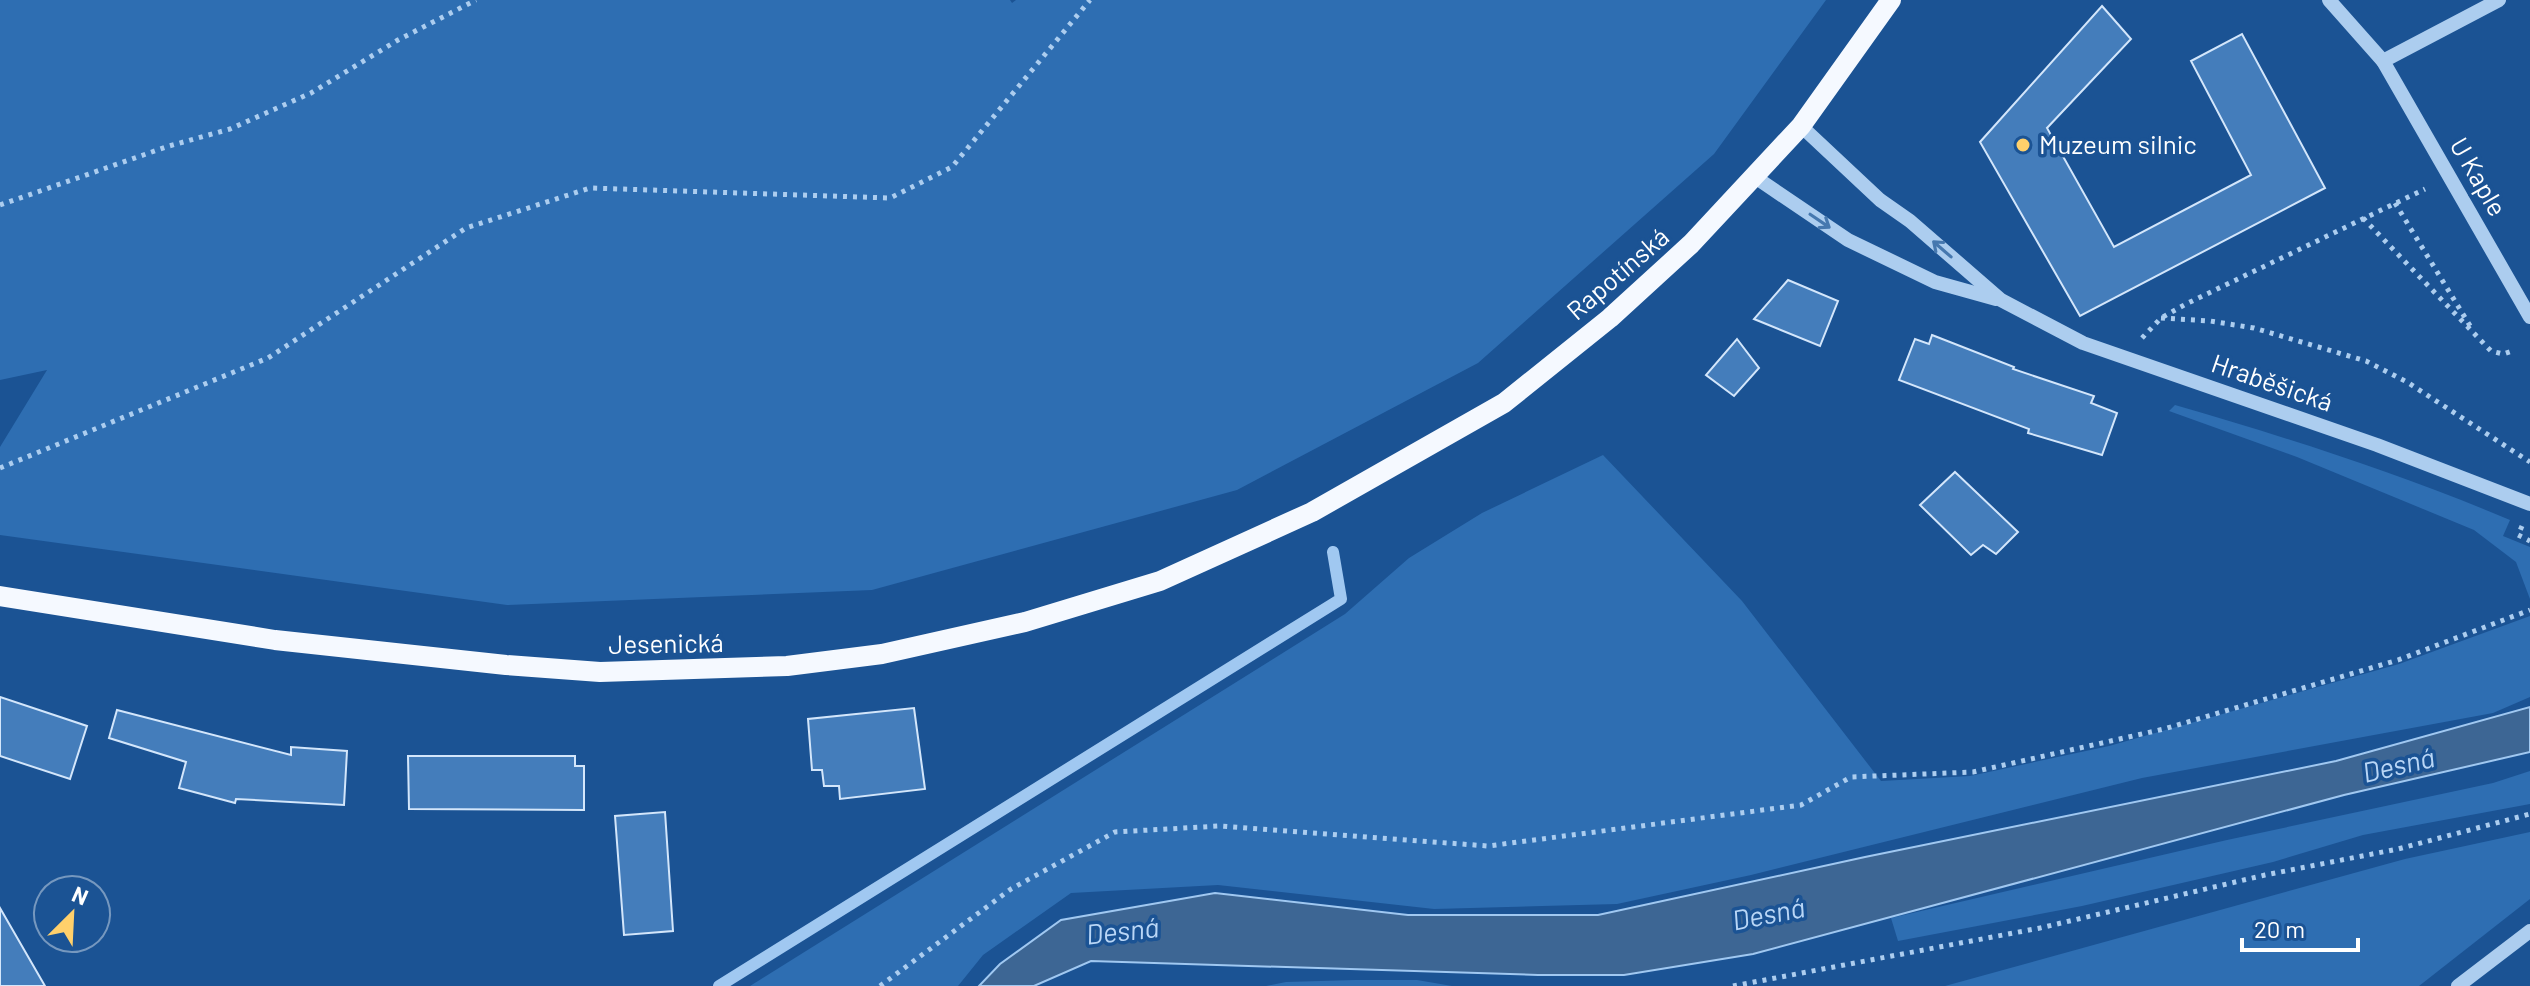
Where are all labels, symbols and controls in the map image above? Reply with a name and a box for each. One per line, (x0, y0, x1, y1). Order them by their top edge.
place label: Muzeum silnic (2039, 128, 2197, 159)
street label: U Kaple (2445, 132, 2514, 221)
marker: Muzeum silnic (2014, 136, 2032, 154)
one-way arrow (1808, 212, 1830, 229)
street label: Rapotínská (1560, 220, 1674, 326)
one-way arrow (1933, 240, 1953, 258)
street label: Hraběšická (2208, 346, 2337, 417)
street label: Jesenická (608, 626, 724, 659)
water label: Desná (2359, 739, 2437, 789)
north arrow (32, 874, 112, 954)
text: N (69, 880, 93, 910)
water label: Desná (1729, 889, 1807, 937)
scale bar (2242, 902, 2358, 952)
water label: Desná (1084, 909, 1160, 951)
text: 20 m (2254, 914, 2305, 943)

